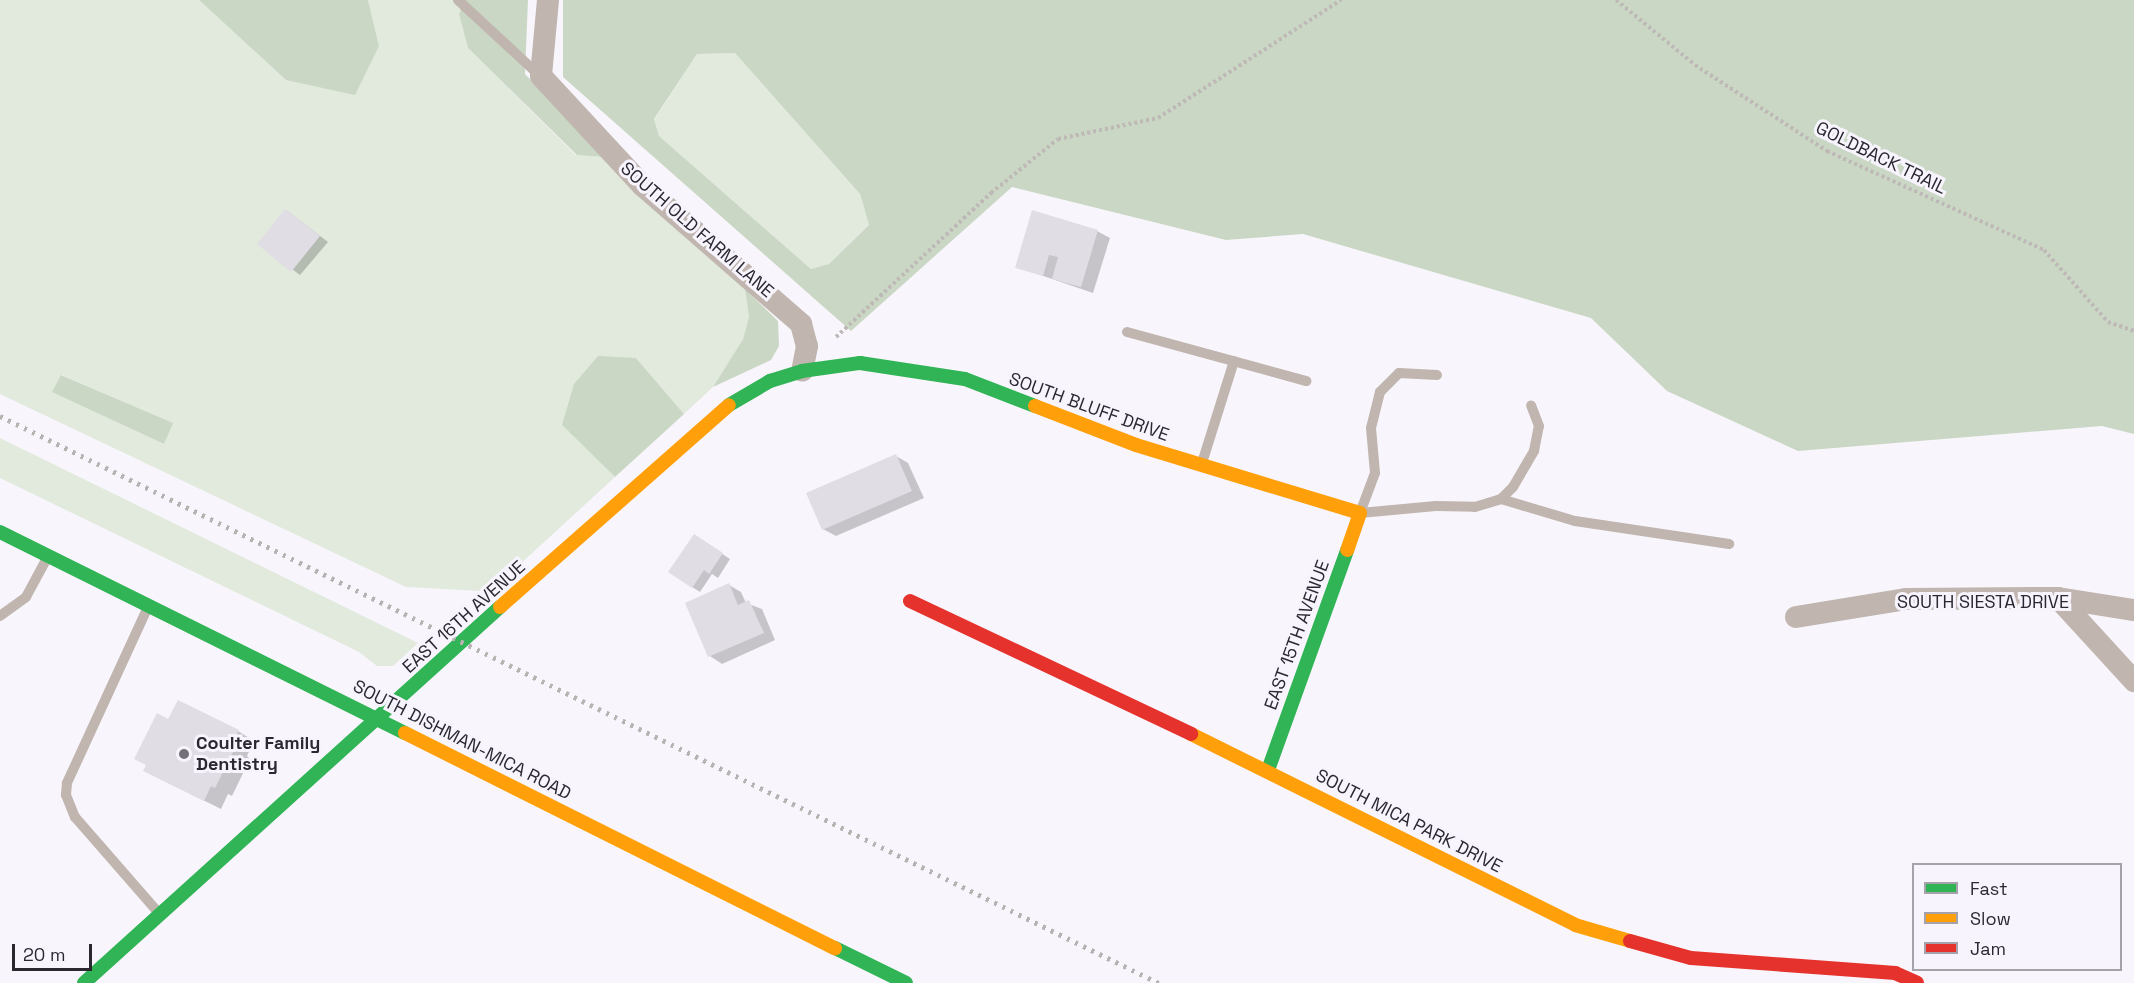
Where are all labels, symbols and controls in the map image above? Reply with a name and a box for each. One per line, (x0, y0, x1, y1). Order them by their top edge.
street label: GOLDBACK TRAIL (1812, 117, 1950, 199)
street label: SOUTH OLD FARM LANE (616, 158, 778, 302)
street label: SOUTH BLUFF DRIVE (1006, 368, 1172, 446)
street label: EAST 16TH AVENUE (398, 556, 530, 678)
street label: EAST 15TH AVENUE (1260, 557, 1334, 713)
street label: SOUTH SIESTA DRIVE (1897, 591, 2069, 613)
street label: SOUTH DISHMAN-MICA ROAD (349, 675, 575, 805)
place label: Coulter Family Dentistry (196, 733, 320, 776)
marker: Coulter Family Dentistry (177, 747, 191, 761)
street label: SOUTH MICA PARK DRIVE (1312, 765, 1506, 877)
legend (1912, 863, 2122, 971)
text: Fast (1970, 877, 2007, 900)
text: Slow (1970, 907, 2011, 930)
scale bar (15, 932, 94, 970)
text: Jam (1970, 937, 2006, 960)
text: 20 m (23, 943, 66, 966)

